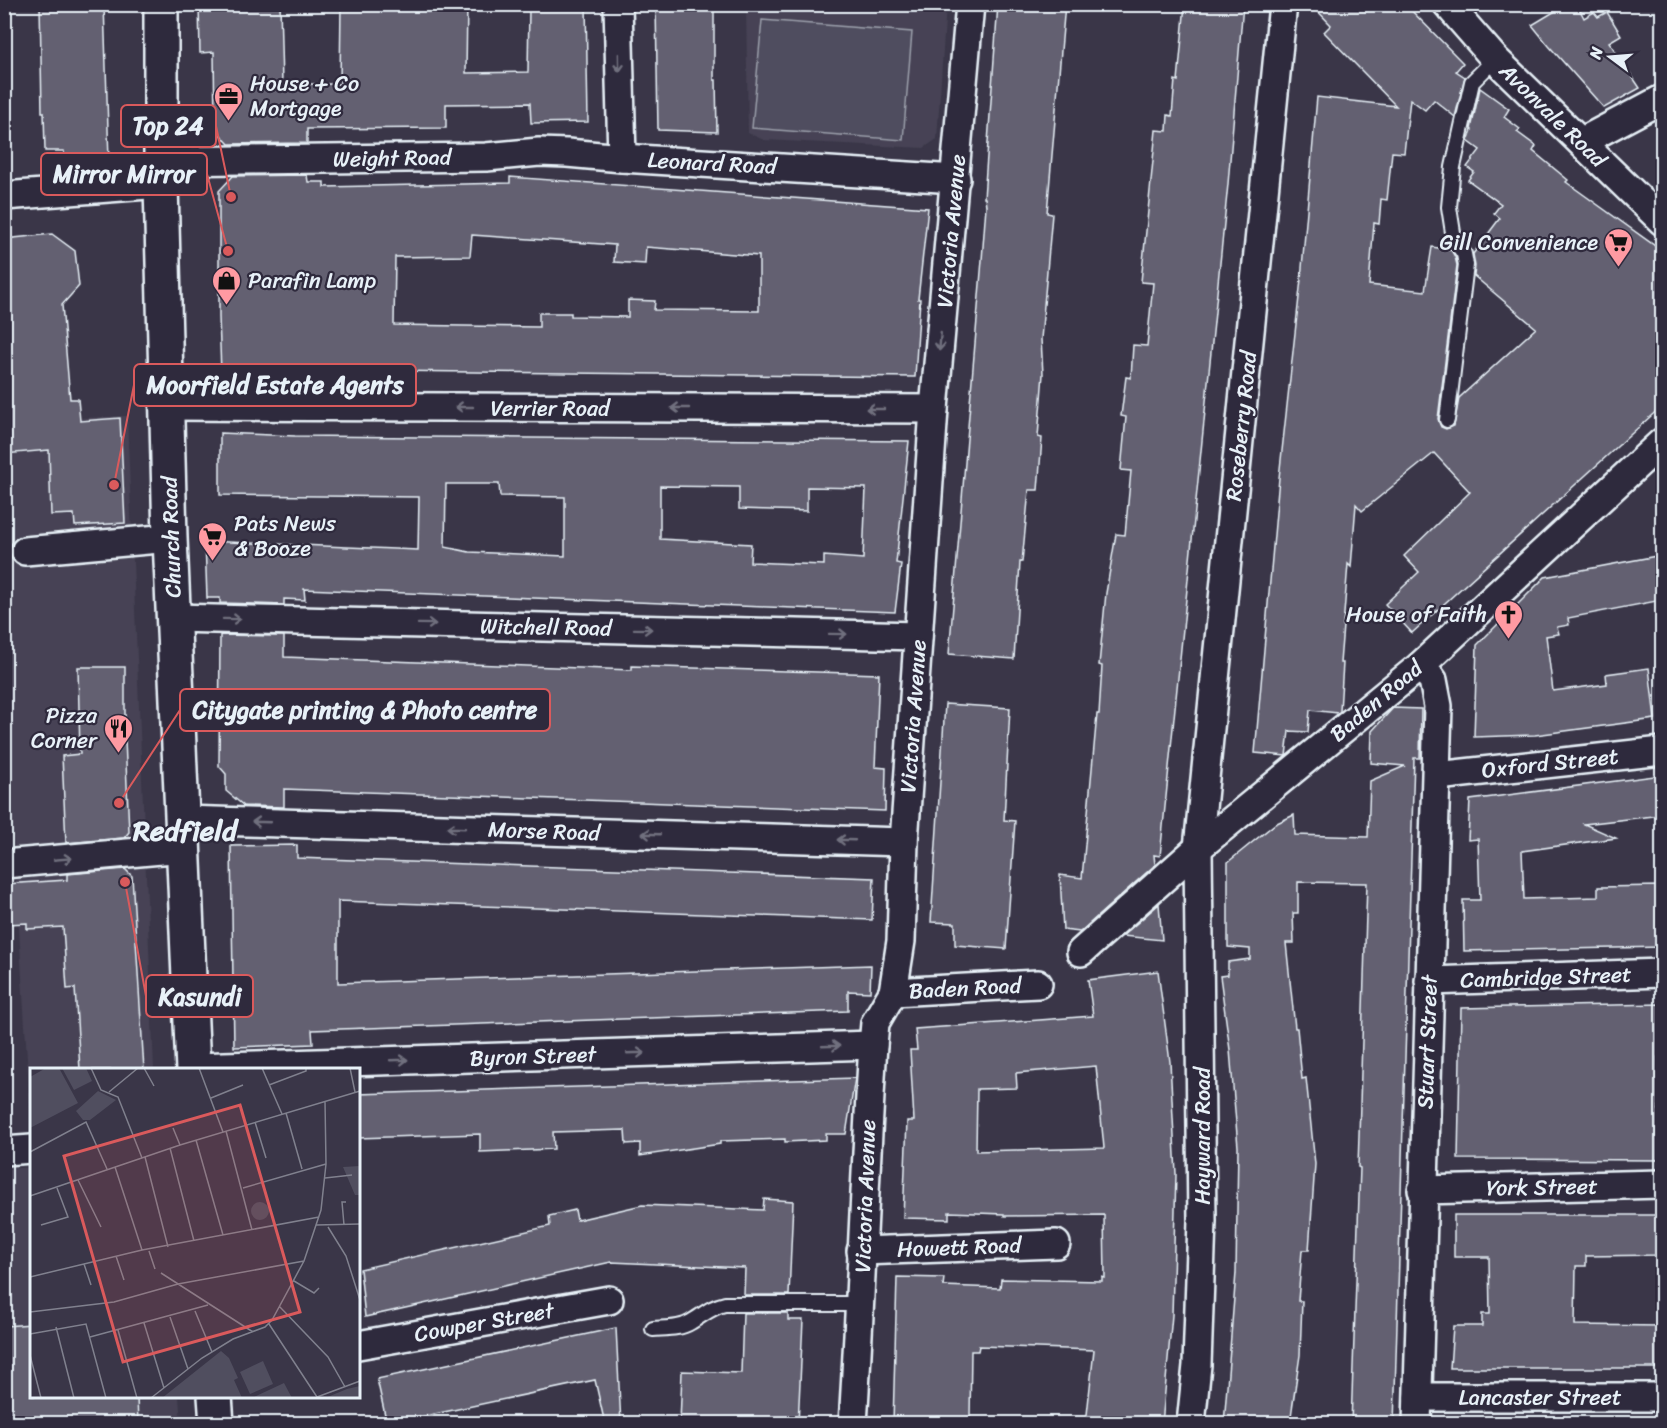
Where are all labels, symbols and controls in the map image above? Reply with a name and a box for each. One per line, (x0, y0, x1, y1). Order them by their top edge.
north arrow (1580, 27, 1640, 87)
text: N (1580, 43, 1612, 63)
one-way arrow (614, 52, 625, 72)
street label: Avonvale Road (1489, 52, 1617, 178)
place label: House + Co Mortgage (250, 64, 359, 128)
office icon: House + Co Mortgage (213, 80, 245, 122)
callout: Top 24 (121, 105, 216, 147)
text: Top 24 (132, 105, 204, 147)
street label: Weight Road (332, 137, 453, 179)
street label: Leonard Road (647, 140, 779, 186)
callout: Mirror Mirror (41, 153, 207, 195)
text: Mirror Mirror (52, 153, 197, 195)
street label: Victoria Avenue (925, 153, 977, 309)
place label: Gill Convenience (1440, 223, 1598, 262)
supermarket icon: Gill Convenience (1603, 226, 1635, 268)
place label: Parafin Lamp (248, 261, 376, 300)
shop icon: Parafin Lamp (211, 264, 243, 306)
one-way arrow (934, 331, 945, 351)
street label: Roseberry Road (1214, 348, 1268, 503)
callout: Moorfield Estate Agents (134, 364, 416, 406)
text: Moorfield Estate Agents (145, 364, 405, 406)
street label: Verrier Road (490, 389, 611, 428)
one-way arrow (455, 402, 475, 413)
one-way arrow (671, 402, 691, 414)
one-way arrow (866, 403, 886, 415)
street label: Church Road (149, 474, 193, 598)
place label: Pats News & Booze (234, 504, 337, 568)
supermarket icon: Pats News & Booze (197, 520, 229, 562)
place label: House of Faith (1346, 595, 1487, 634)
church icon: House of Faith (1492, 598, 1524, 640)
street label: Witchell Road (480, 606, 614, 648)
one-way arrow (222, 613, 242, 625)
one-way arrow (417, 618, 437, 630)
one-way arrow (632, 623, 652, 635)
one-way arrow (827, 628, 847, 640)
street label: Victoria Avenue (888, 638, 938, 794)
street label: Baden Road (1320, 649, 1433, 752)
callout: Citygate printing & Photo centre (180, 689, 550, 731)
text: Citygate printing & Photo centre (192, 689, 538, 731)
place label: Pizza Corner (31, 696, 98, 760)
restaurant icon: Pizza Corner (102, 712, 134, 754)
street label: Oxford Street (1480, 736, 1621, 790)
district label: Redfield (132, 806, 239, 855)
street label: Morse Road (487, 810, 602, 852)
one-way arrow (252, 816, 272, 828)
one-way arrow (447, 822, 467, 834)
one-way arrow (642, 828, 662, 840)
one-way arrow (836, 834, 856, 845)
one-way arrow (52, 853, 72, 864)
street label: Cambridge Street (1460, 955, 1633, 999)
street label: Baden Road (908, 966, 1023, 1010)
street label: Stuart Street (1405, 973, 1449, 1110)
callout: Kasundi (146, 975, 253, 1017)
text: Kasundi (158, 976, 243, 1018)
street label: Byron Street (469, 1034, 598, 1078)
one-way arrow (820, 1040, 840, 1052)
one-way arrow (625, 1047, 645, 1058)
one-way arrow (388, 1055, 408, 1066)
street label: Hayward Road (1183, 1066, 1222, 1205)
inset map (30, 1068, 360, 1398)
street label: Victoria Avenue (843, 1119, 887, 1273)
street label: York Street (1486, 1167, 1598, 1207)
street label: Howett Road (896, 1225, 1023, 1269)
street label: Cowper Street (411, 1290, 558, 1353)
street label: Lancaster Street (1459, 1378, 1622, 1417)

